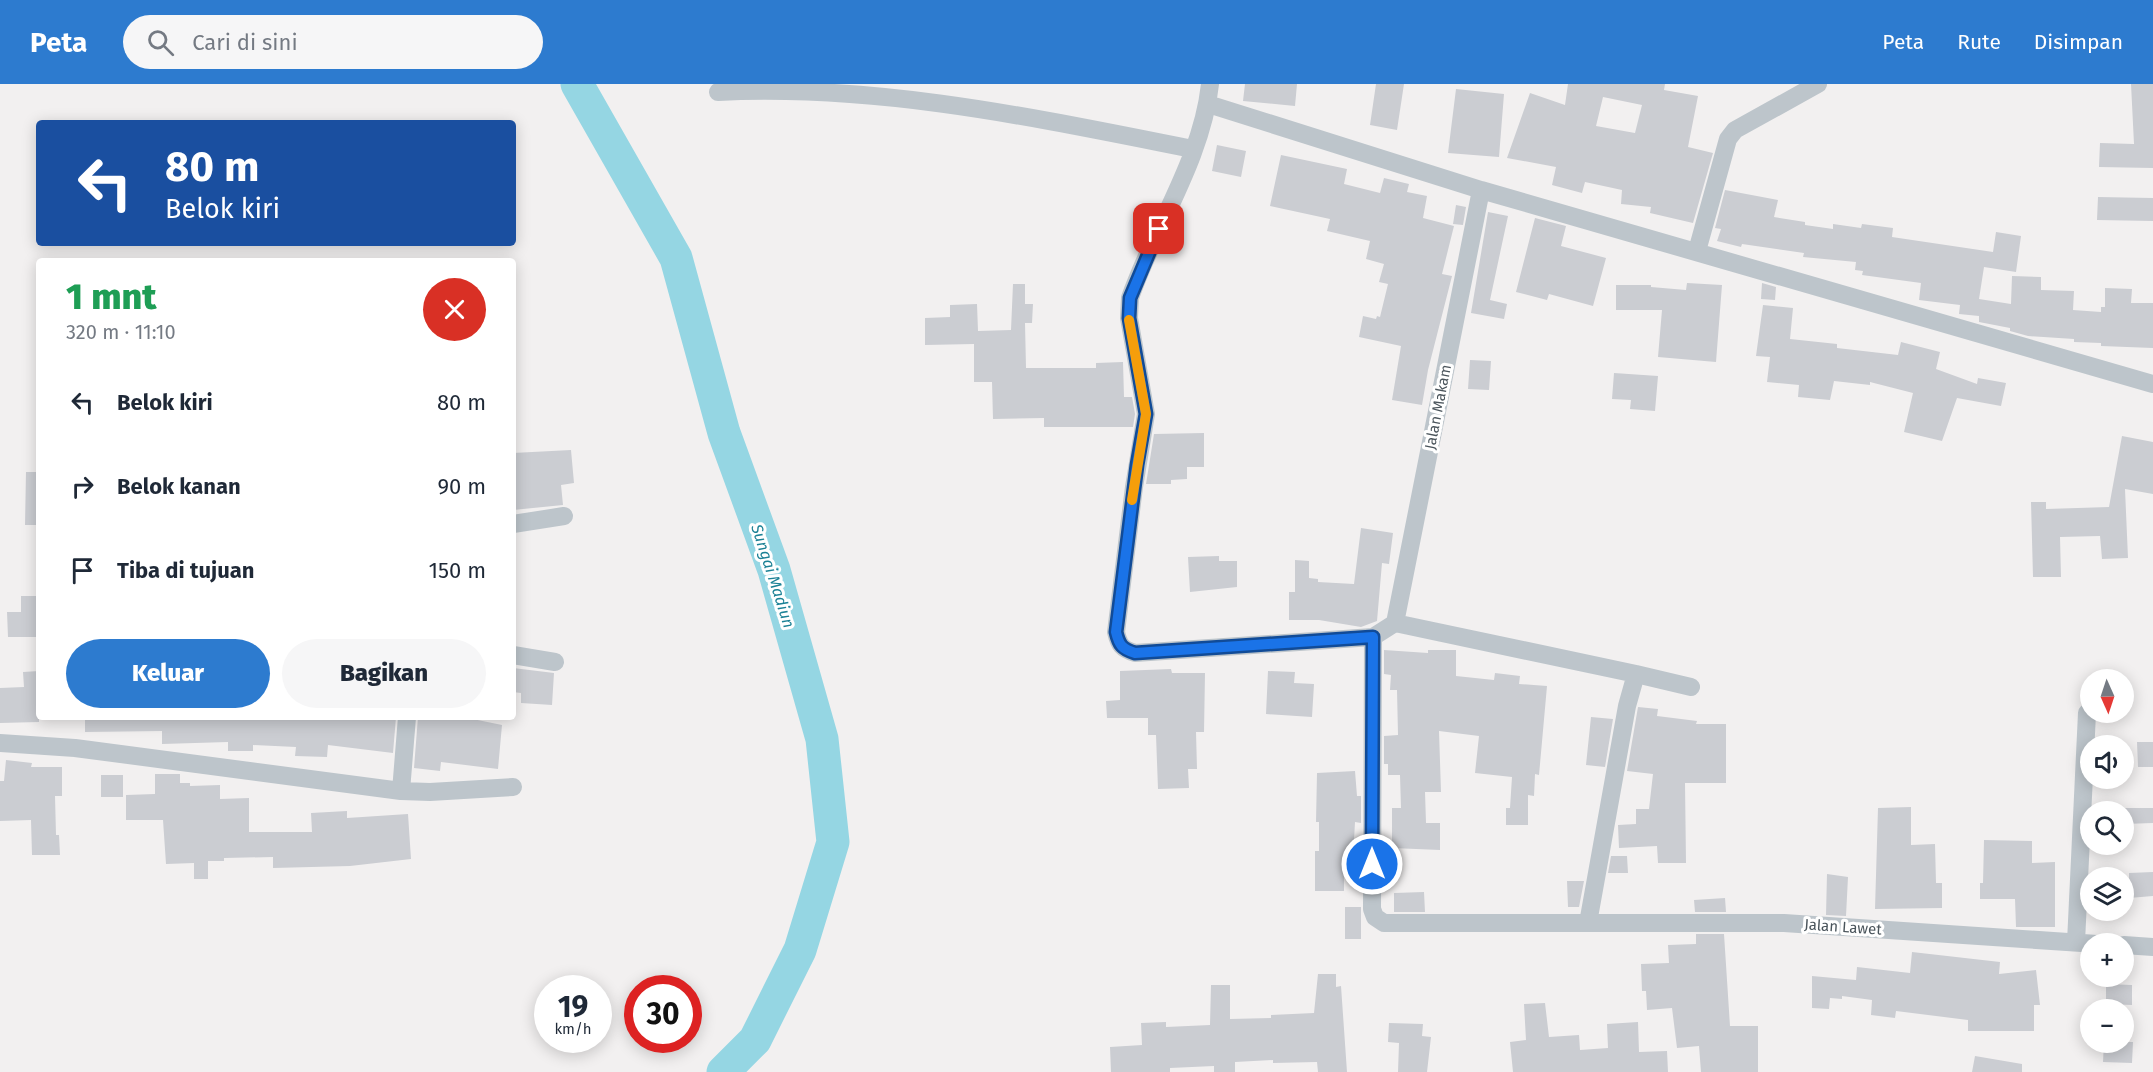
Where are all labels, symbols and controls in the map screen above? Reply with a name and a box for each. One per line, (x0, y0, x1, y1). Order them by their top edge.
search box (123, 15, 543, 69)
text: Peta (30, 26, 87, 59)
icon: search (144, 26, 177, 59)
text: Cari di sini (192, 29, 298, 56)
text: Peta (1882, 29, 1924, 55)
text: Rute (1957, 29, 2001, 55)
text: Disimpan (2034, 29, 2123, 55)
text: 80 m (165, 142, 259, 192)
icon: left (66, 144, 144, 222)
text: Belok kiri (165, 193, 280, 225)
pin (1133, 203, 1184, 254)
icon: arrive (1142, 212, 1175, 245)
text: 1 mnt (66, 275, 156, 319)
button: close (423, 278, 486, 341)
text: 320 m · 11:10 (66, 320, 176, 344)
street label: Jalan Makam (1421, 363, 1455, 451)
icon: left (66, 386, 99, 419)
text: Belok kiri (117, 389, 213, 416)
text: 80 m (437, 389, 486, 416)
icon: right (66, 470, 99, 503)
text: Belok kanan (117, 473, 241, 500)
text: 90 m (437, 473, 486, 500)
water label: Sungai Madiun (747, 521, 799, 630)
icon: arrive (66, 554, 99, 587)
text: Tiba di tujuan (117, 557, 254, 584)
text: 150 m (428, 557, 486, 584)
button: Keluar (66, 639, 270, 708)
button: Bagikan (282, 639, 486, 708)
north arrow (2080, 669, 2134, 723)
map controls (2080, 669, 2134, 1053)
button: sound (2080, 735, 2134, 789)
button: search (2080, 801, 2134, 855)
position arrow (1340, 832, 1404, 896)
button: layers (2080, 867, 2134, 921)
street label: Jalan Lawet (1804, 915, 1883, 939)
button: + (2080, 933, 2134, 987)
speed limit sign: 30 (624, 975, 702, 1053)
text: 19 (558, 989, 588, 1025)
button: − (2080, 999, 2134, 1053)
text: km/h (554, 1020, 592, 1038)

